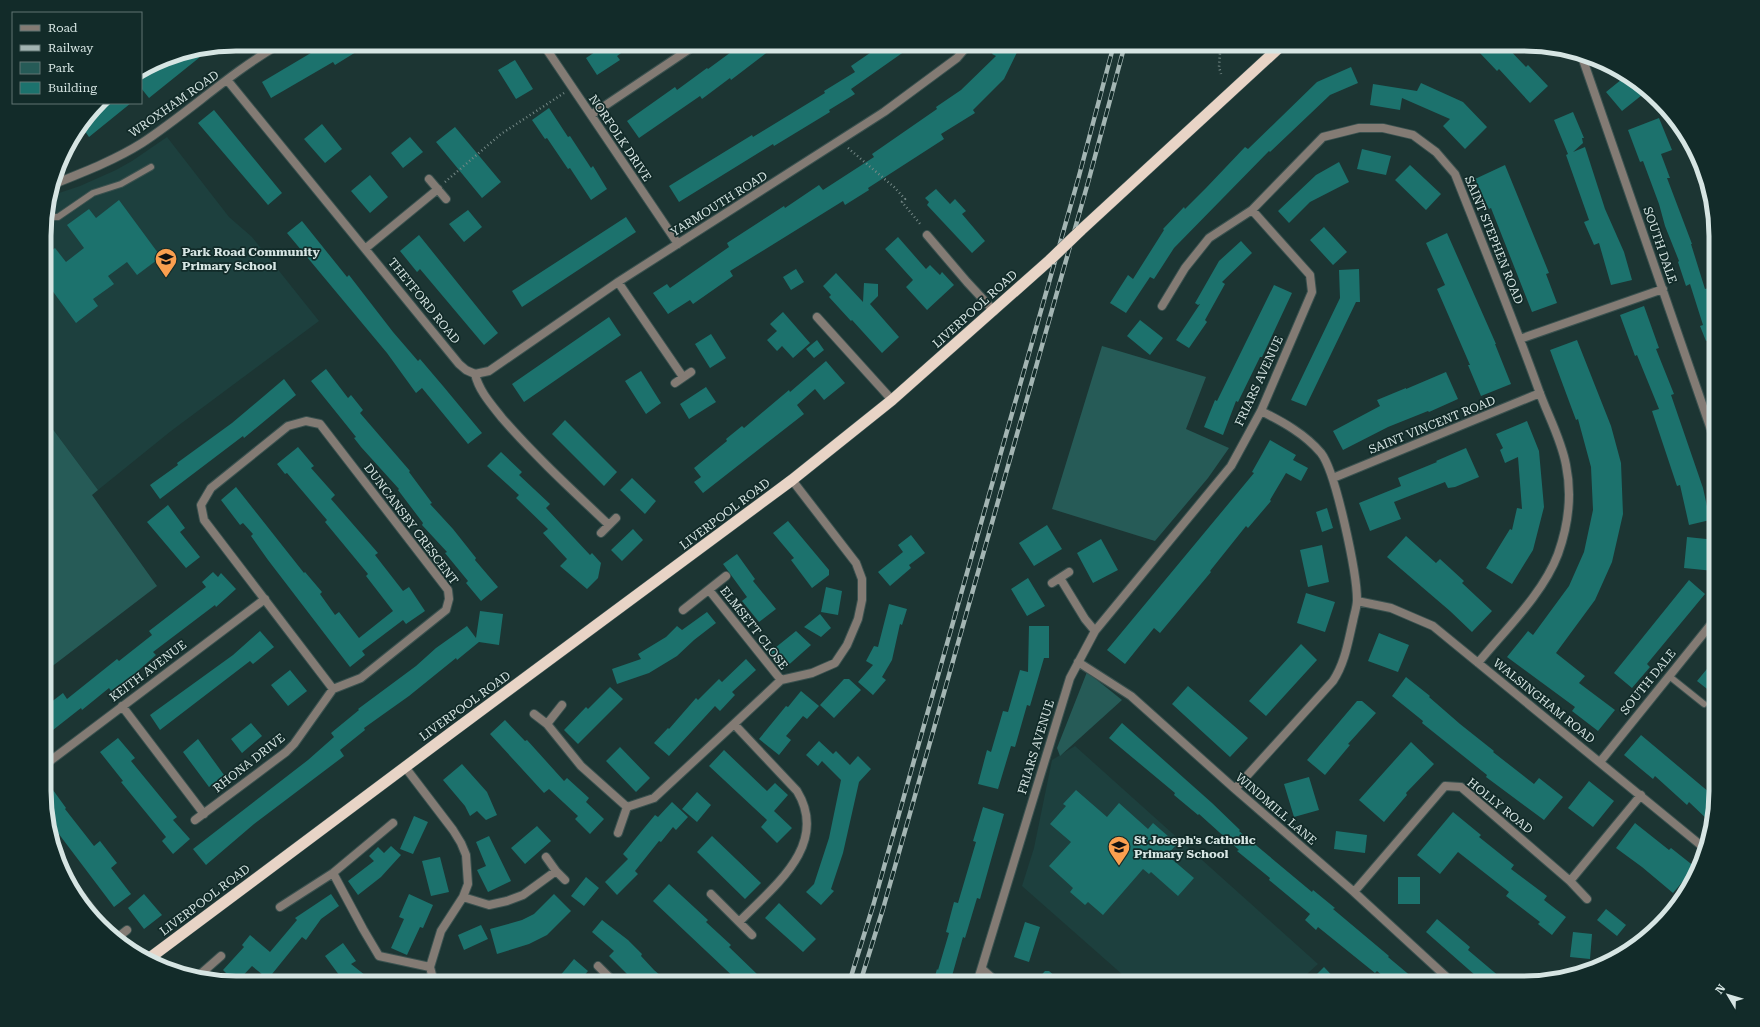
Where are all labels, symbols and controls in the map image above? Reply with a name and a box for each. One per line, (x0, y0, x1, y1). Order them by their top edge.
legend (12, 12, 142, 104)
text: Road (48, 21, 78, 35)
text: Railway (48, 41, 94, 55)
text: Park (48, 61, 75, 75)
street label: WROXHAM ROAD (126, 68, 222, 140)
text: Building (48, 81, 97, 95)
street label: NORFOLK DRIVE (586, 92, 654, 184)
street label: YARMOUTH ROAD (668, 169, 770, 239)
street label: SAINT STEPHEN ROAD (1462, 174, 1526, 306)
street label: SOUTH DALE (1640, 205, 1680, 285)
place label: Park Road Community Primary School (182, 245, 321, 273)
school or university icon: Park Road Community Primary School (153, 246, 179, 279)
street label: THETFORD ROAD (385, 255, 463, 347)
street label: LIVERPOOL ROAD (930, 267, 1020, 351)
street label: FRIARS AVENUE (1232, 334, 1286, 428)
street label: SAINT VINCENT ROAD (1367, 393, 1497, 457)
street label: DUNCANSBY CRESCENT (361, 461, 461, 587)
street label: LIVERPOOL ROAD (677, 476, 773, 552)
street label: ELMSETT CLOSE (717, 584, 791, 672)
street label: KEITH AVENUE (107, 638, 189, 704)
street label: SOUTH DALE (1617, 646, 1679, 718)
street label: WALSINGHAM ROAD (1490, 656, 1598, 746)
street label: LIVERPOOL ROAD (417, 668, 513, 744)
street label: FRIARS AVENUE (1015, 698, 1057, 796)
street label: RHONA DRIVE (210, 731, 288, 795)
street label: WINDMILL LANE (1233, 770, 1319, 848)
street label: HOLLY ROAD (1464, 775, 1536, 837)
place label: St Joseph's Catholic Primary School (1134, 833, 1256, 861)
school or university icon: St Joseph's Catholic Primary School (1106, 834, 1132, 867)
street label: LIVERPOOL ROAD (157, 862, 253, 938)
north arrow (1708, 975, 1748, 1015)
text: N (1713, 981, 1729, 996)

